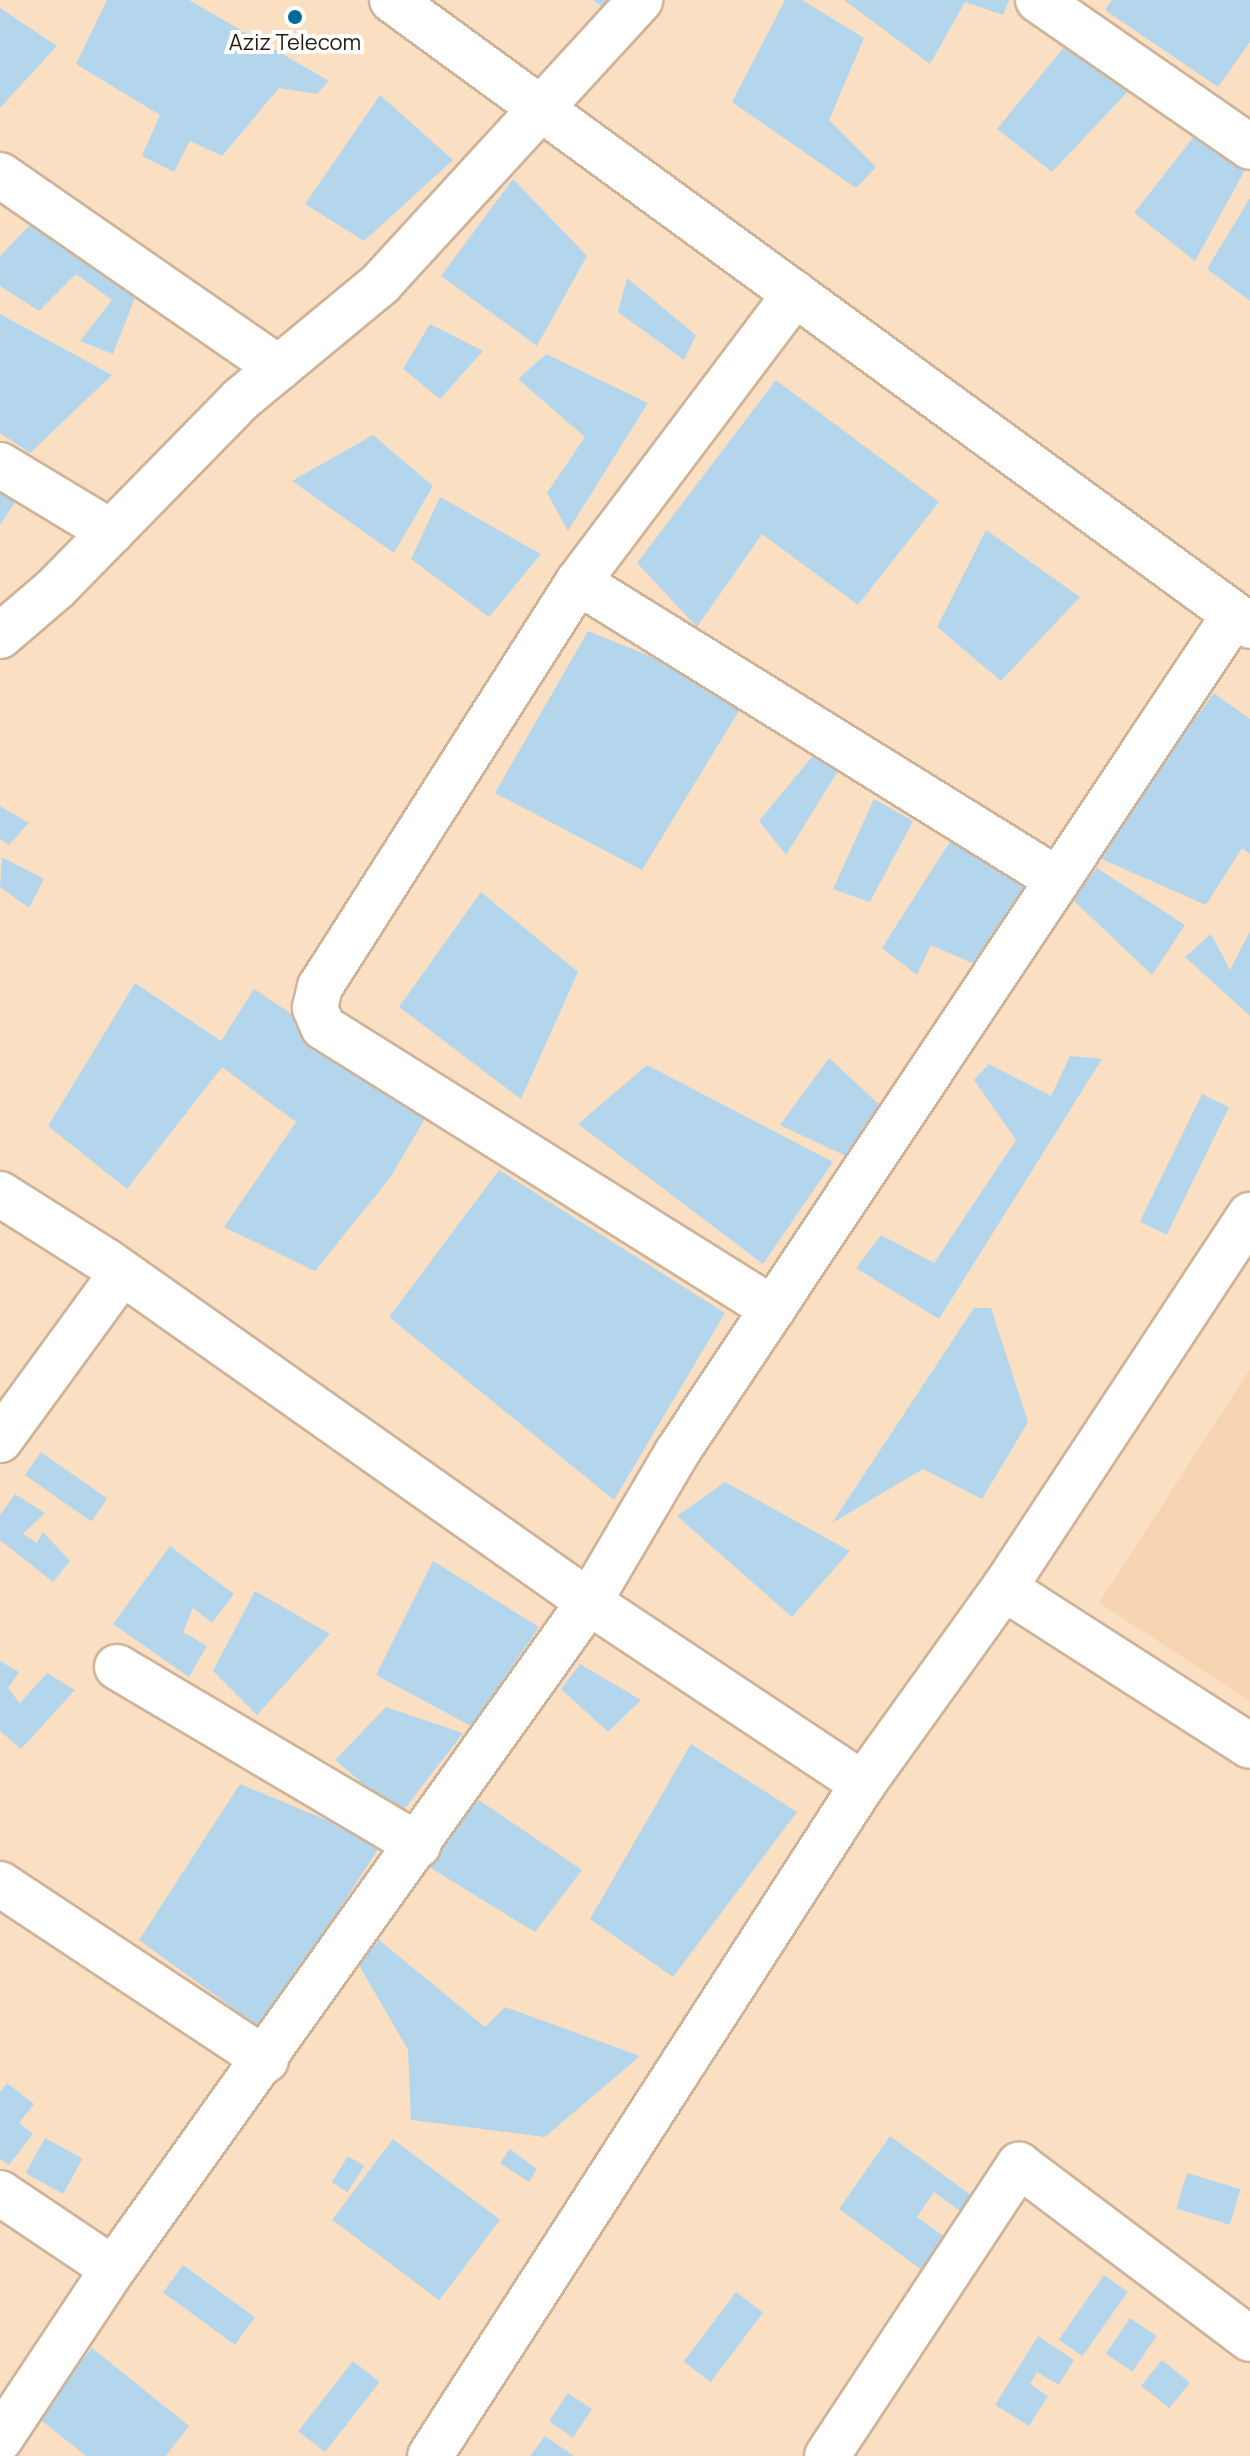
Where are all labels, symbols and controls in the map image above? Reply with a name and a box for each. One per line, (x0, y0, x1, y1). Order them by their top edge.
marker: Aziz Telecom (286, 8, 304, 26)
place label: Aziz Telecom (229, 30, 361, 56)

